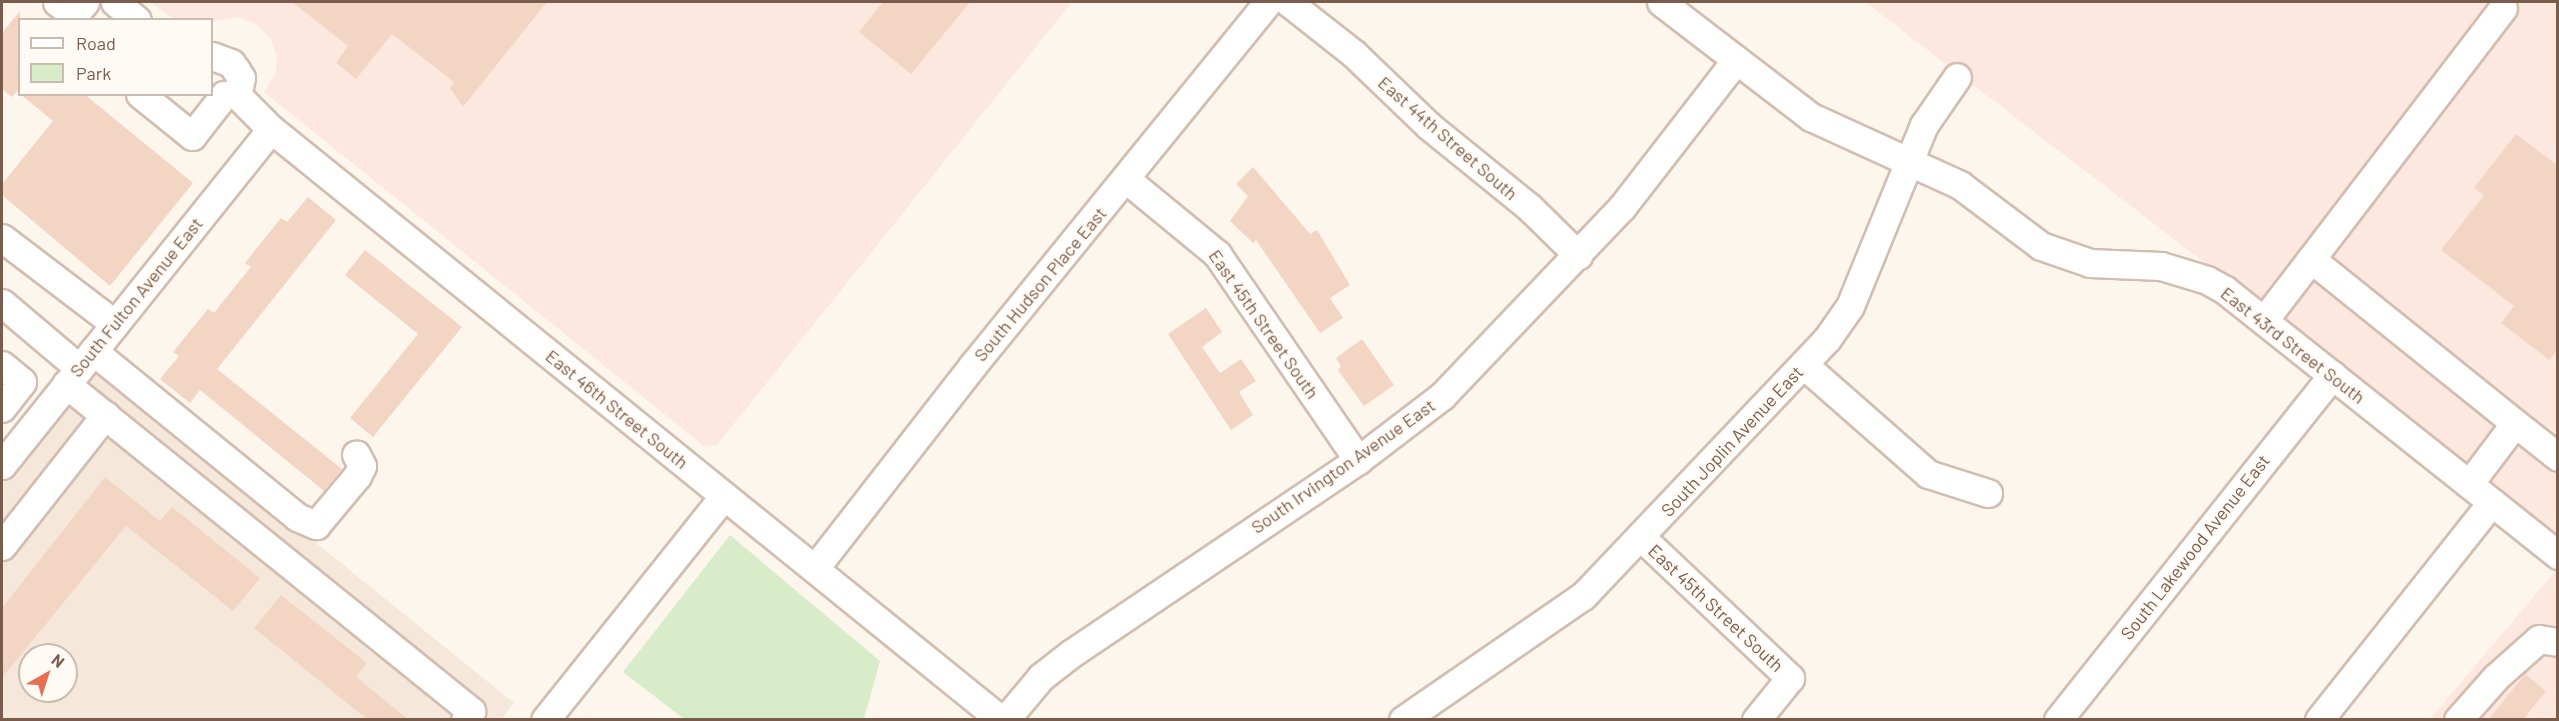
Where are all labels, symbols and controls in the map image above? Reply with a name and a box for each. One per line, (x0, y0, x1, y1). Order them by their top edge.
legend (18, 18, 213, 96)
text: Road (76, 32, 116, 54)
text: Park (76, 62, 111, 84)
street label: East 44th Street South (1374, 72, 1522, 204)
street label: South Hudson Place East (969, 203, 1111, 365)
street label: South Fulton Avenue East (65, 213, 207, 381)
street label: East 45th Street South (1204, 245, 1324, 403)
street label: East 43rd Street South (2217, 282, 2369, 408)
street label: East 46th Street South (541, 345, 693, 473)
street label: South Joplin Avenue East (1657, 361, 1807, 521)
street label: South Irvington Avenue East (1247, 394, 1439, 538)
street label: South Lakewood Avenue East (2116, 450, 2274, 644)
street label: East 45th Street South (1644, 540, 1788, 676)
north arrow (18, 643, 78, 703)
text: N (48, 649, 68, 671)

